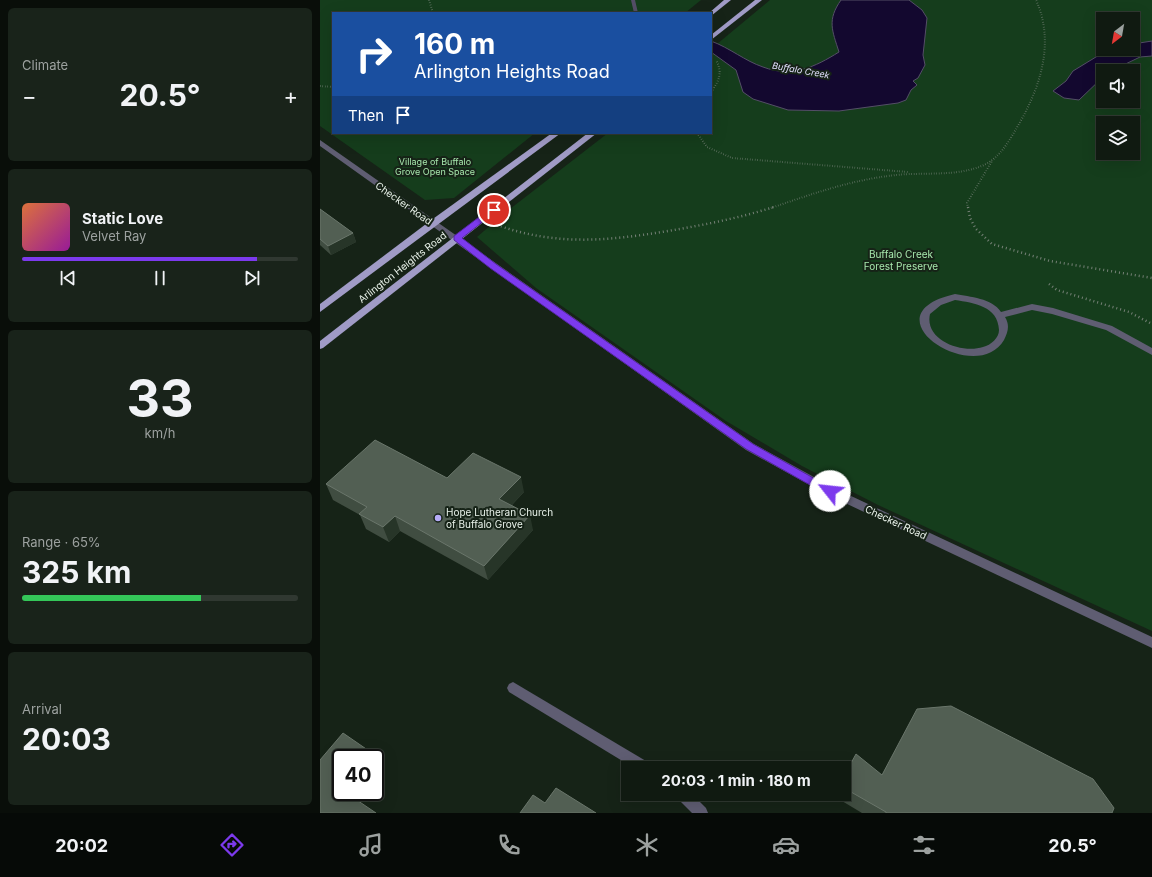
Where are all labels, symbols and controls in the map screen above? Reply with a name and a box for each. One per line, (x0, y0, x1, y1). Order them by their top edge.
north arrow (1096, 12, 1140, 56)
map controls (1096, 12, 1140, 160)
text: 160 m (414, 27, 495, 61)
icon: right (348, 28, 400, 80)
text: Climate (22, 57, 68, 73)
water label: Buffalo Creek (771, 60, 832, 81)
text: Arlington Heights Road (414, 61, 610, 82)
button: sound (1096, 64, 1140, 108)
text: 20.5° (120, 77, 200, 113)
text: − (22, 83, 37, 109)
text: + (283, 83, 298, 109)
icon: arrive (392, 104, 414, 126)
text: Then (348, 106, 384, 125)
button: layers (1096, 116, 1140, 160)
park label: Village of Buffalo Grove Open Space (395, 156, 475, 177)
street label: Checker Road (373, 179, 435, 227)
pin (477, 193, 511, 227)
icon: arrive (483, 199, 505, 221)
text: Static Love (82, 209, 163, 228)
text: Velvet Ray (82, 228, 146, 244)
street label: Arlington Heights Road (355, 229, 449, 305)
park label: Buffalo Creek Forest Preserve (864, 248, 938, 272)
icon: previous (57, 267, 79, 289)
icon: pause (149, 267, 171, 289)
icon: next (241, 267, 263, 289)
text: 33 (126, 367, 194, 430)
text: km/h (145, 425, 175, 441)
position arrow (809, 470, 851, 512)
street label: Checker Road (863, 502, 929, 542)
place label: Hope Lutheran Church of Buffalo Grove (446, 506, 553, 530)
marker: Hope Lutheran Church of Buffalo Grove (433, 513, 443, 523)
text: Range · 65% (22, 534, 101, 550)
text: 325 km (22, 554, 131, 590)
text: Arrival (22, 701, 62, 717)
text: 20:03 (22, 721, 111, 757)
speed limit sign: 40 (332, 749, 384, 801)
text: 20:03 · 1 min · 180 m (661, 771, 811, 790)
icon: directions (218, 831, 246, 859)
icon: music (357, 831, 385, 859)
icon: phone (495, 831, 523, 859)
icon: climate (633, 831, 661, 859)
icon: car (772, 831, 800, 859)
icon: filters (910, 831, 938, 859)
text: 20:02 (55, 835, 108, 856)
text: 20.5° (1048, 835, 1097, 856)

